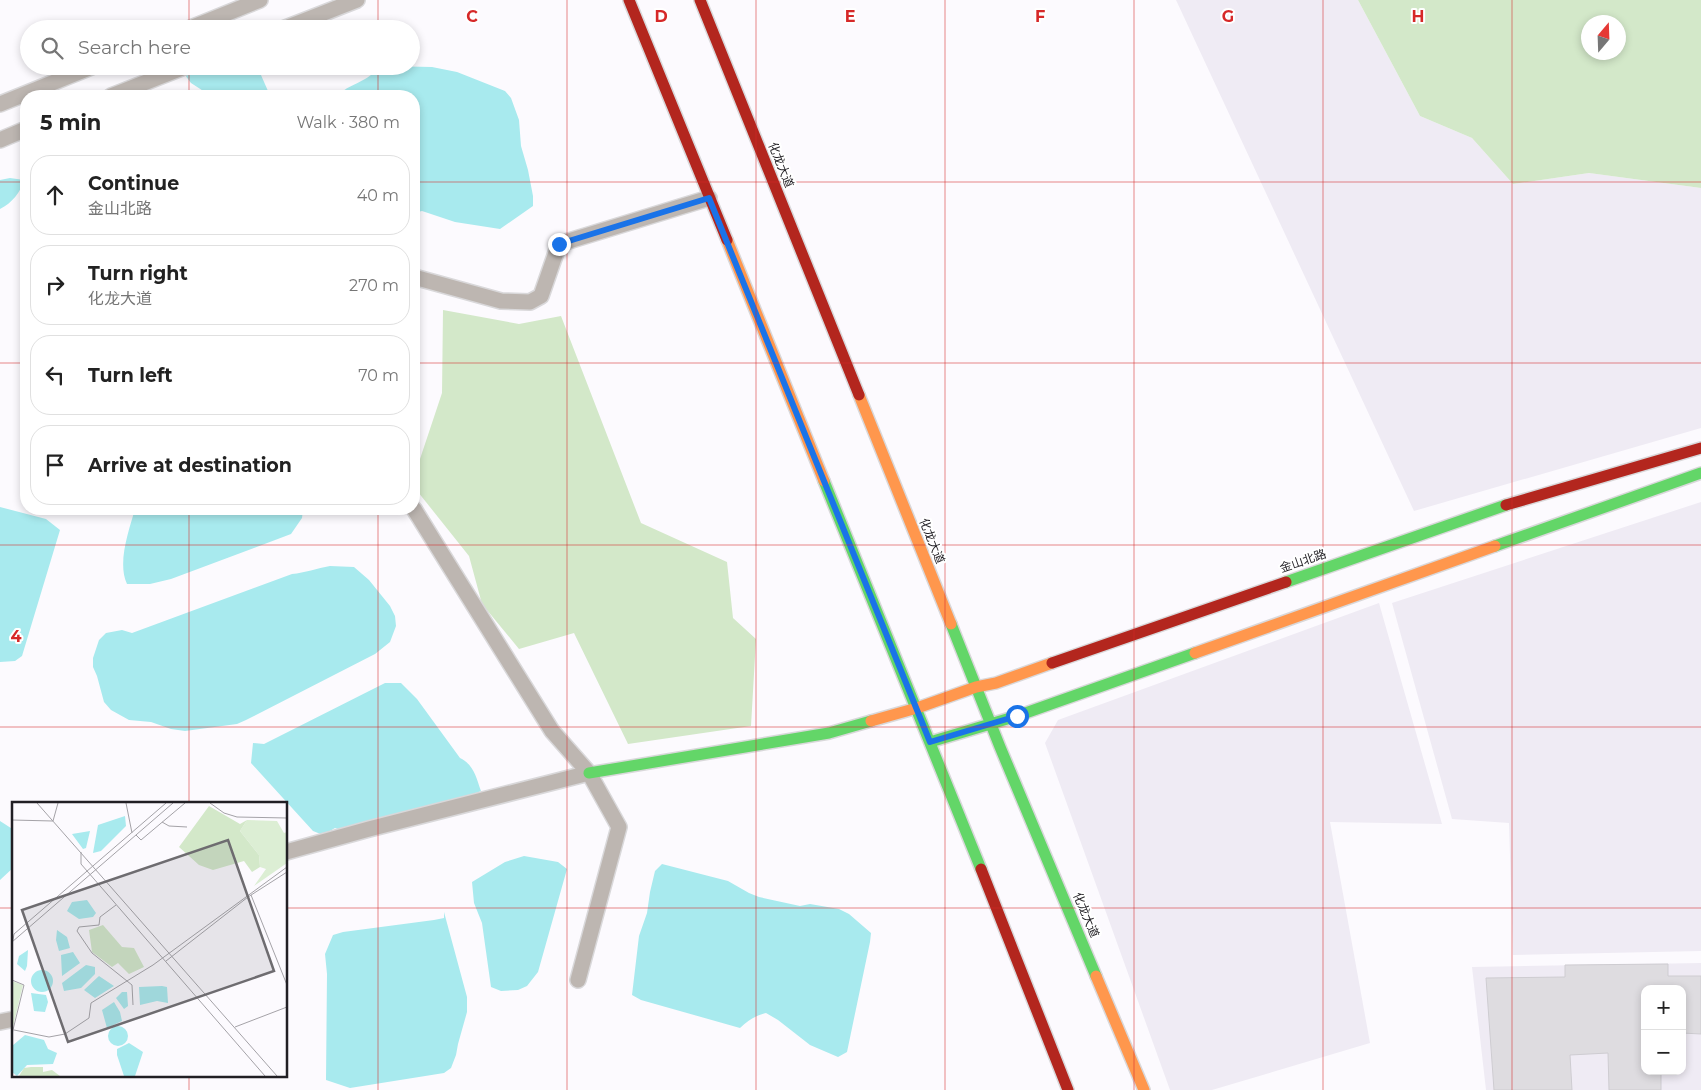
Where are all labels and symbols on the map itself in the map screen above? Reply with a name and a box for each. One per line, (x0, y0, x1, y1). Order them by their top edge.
text: C (466, 7, 478, 26)
text: D (654, 7, 668, 26)
text: E (845, 7, 855, 26)
text: F (1035, 7, 1045, 26)
text: G (1222, 7, 1234, 26)
text: H (1412, 7, 1424, 26)
north arrow (1581, 15, 1626, 60)
street label: 化龙大道 (766, 140, 797, 190)
route end (548, 233, 571, 256)
street label: 化龙大道 (917, 516, 948, 566)
street label: 金山北路 (1278, 546, 1328, 575)
text: 4 (10, 627, 22, 646)
route start (1006, 705, 1029, 728)
inset map (12, 802, 288, 1078)
street label: 化龙大道 (1070, 890, 1103, 940)

